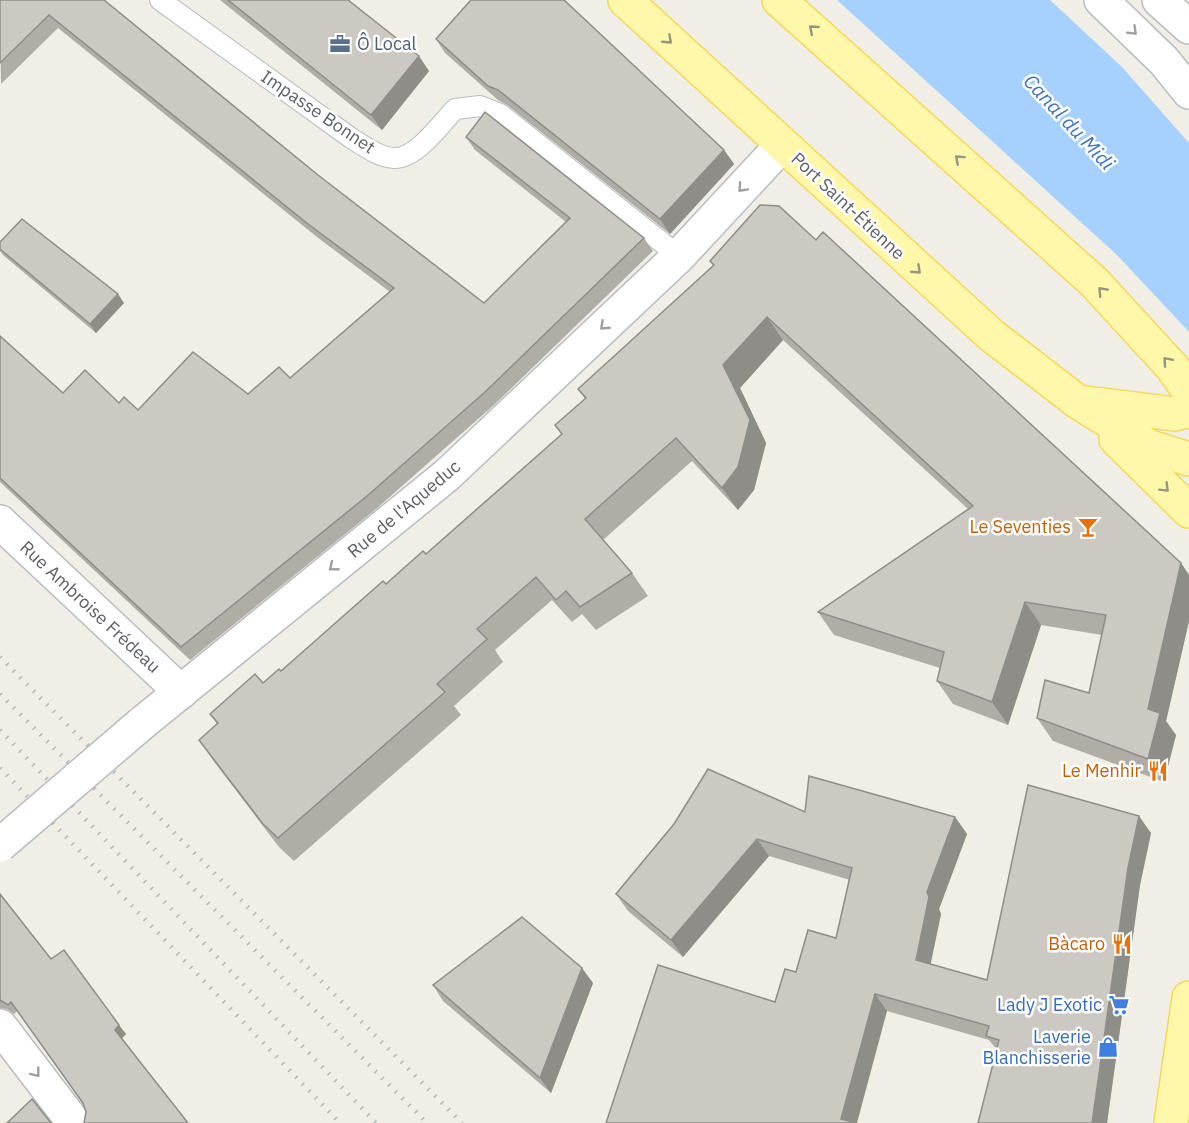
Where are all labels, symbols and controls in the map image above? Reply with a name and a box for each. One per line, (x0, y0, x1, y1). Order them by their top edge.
one-way arrow (1125, 23, 1136, 34)
one-way arrow (809, 25, 820, 36)
office icon: Ô Local (328, 32, 352, 56)
place label: Ô Local (357, 32, 417, 55)
one-way arrow (661, 33, 672, 44)
street label: Impasse Bonnet (257, 65, 380, 158)
water label: Canal du Midi (1018, 68, 1121, 176)
street label: Port Saint-Étienne (787, 147, 910, 264)
one-way arrow (955, 155, 966, 166)
one-way arrow (738, 181, 749, 191)
one-way arrow (911, 263, 921, 274)
one-way arrow (1098, 288, 1109, 298)
one-way arrow (601, 319, 611, 330)
one-way arrow (1163, 357, 1174, 368)
street label: Rue de l'Aqueduc (342, 455, 465, 563)
one-way arrow (1157, 480, 1168, 491)
place label: Le Seventies (970, 515, 1071, 538)
bar icon: Le Seventies (1076, 515, 1100, 539)
street label: Rue Ambroise Frédeau (15, 536, 165, 678)
one-way arrow (329, 560, 340, 571)
place label: Le Menhir (1062, 759, 1141, 782)
restaurant icon: Le Menhir (1146, 759, 1170, 783)
place label: Bàcaro (1048, 932, 1105, 955)
restaurant icon: Bàcaro (1110, 932, 1134, 956)
place label: Lady J Exotic (997, 993, 1102, 1016)
supermarket icon: Lady J Exotic (1107, 993, 1131, 1017)
place label: Laverie Blanchisserie (982, 1025, 1091, 1069)
shop icon: Laverie Blanchisserie (1096, 1035, 1120, 1059)
one-way arrow (28, 1066, 39, 1077)

